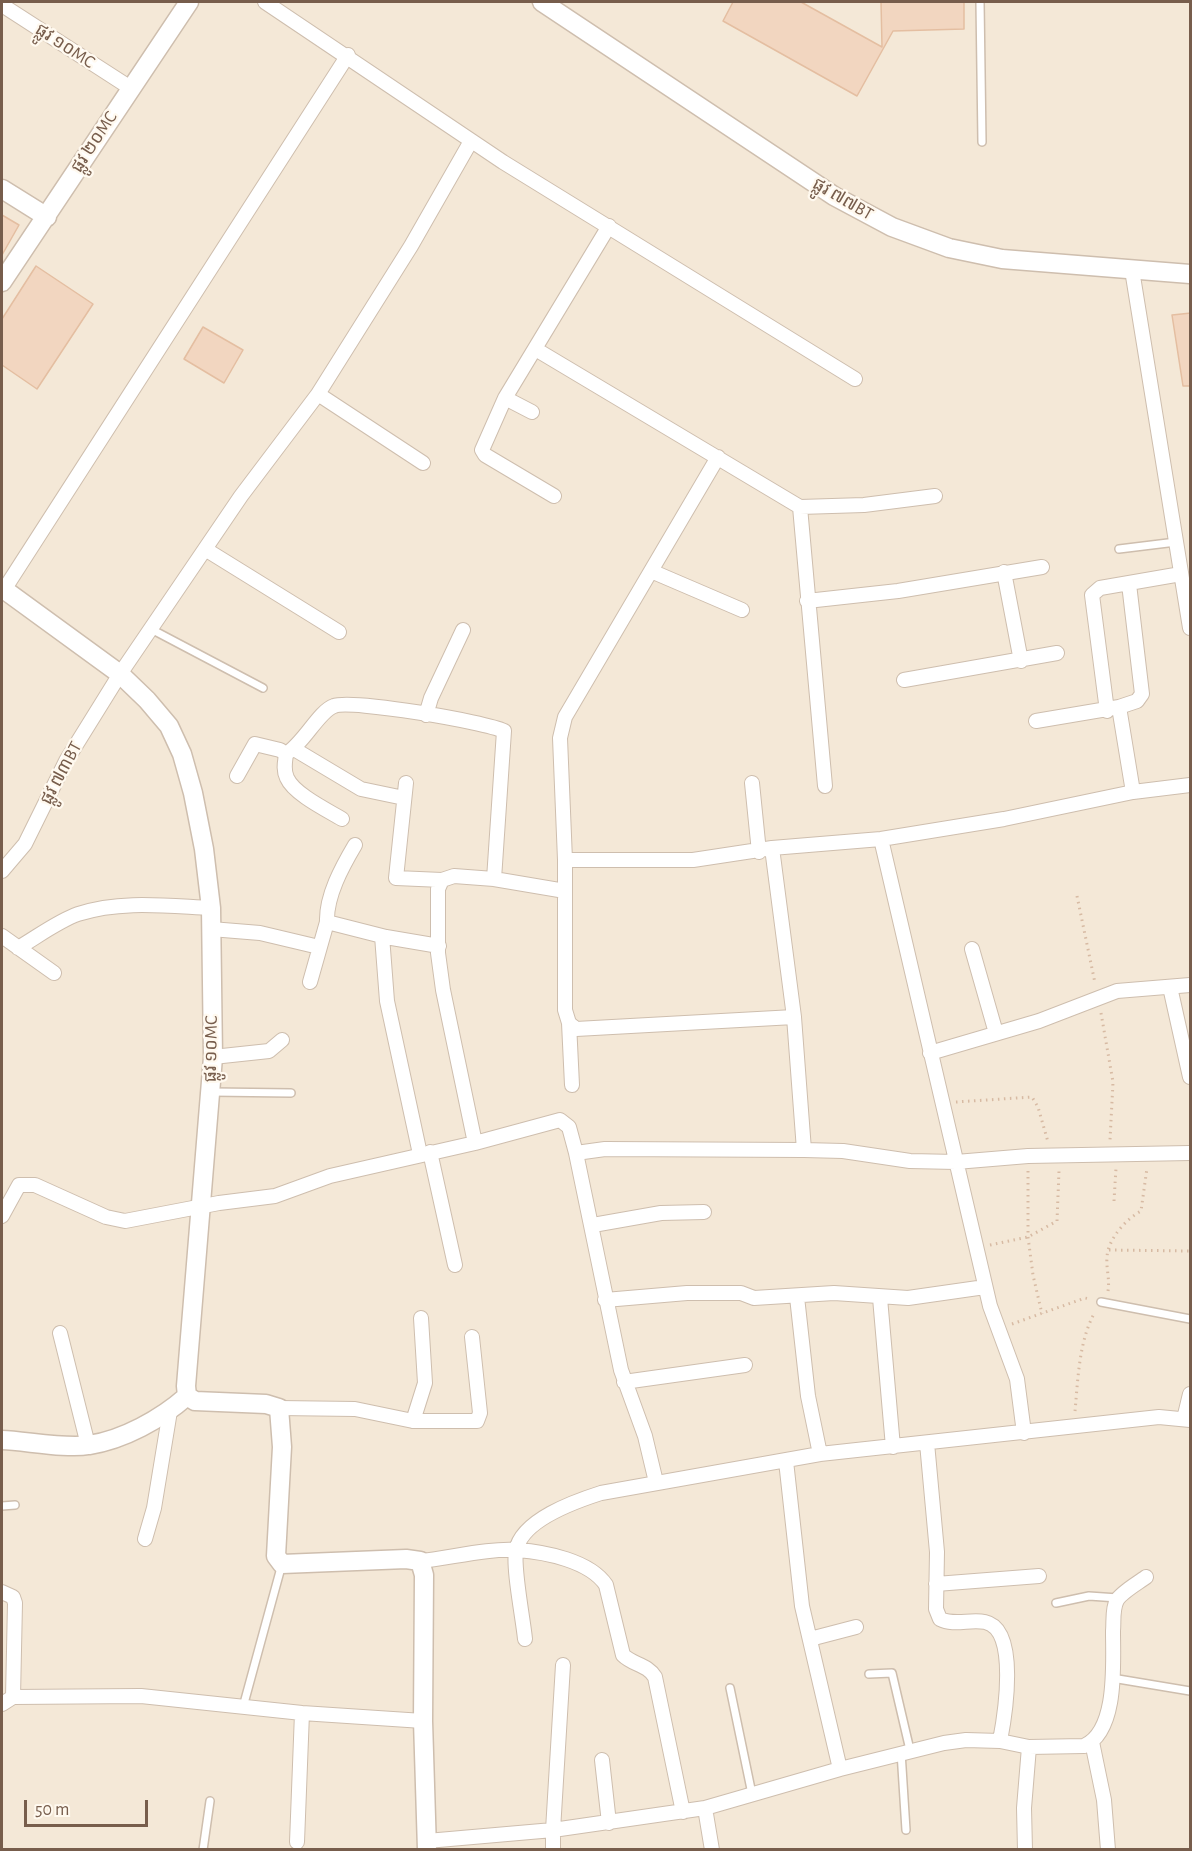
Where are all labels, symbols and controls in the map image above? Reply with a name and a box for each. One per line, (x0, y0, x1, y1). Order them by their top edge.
street label: ផ្លូវ ១០MC (31, 19, 99, 73)
street label: ផ្លូវ ២០MC (66, 107, 122, 177)
street label: ផ្លូវ ៧៧BT (809, 173, 877, 225)
street label: ផ្លូវ ៧៣BT (35, 738, 87, 808)
street label: ផ្លូវ ១០MC (200, 1015, 222, 1083)
scale bar (27, 1788, 152, 1826)
text: 50 m (35, 1801, 69, 1819)

